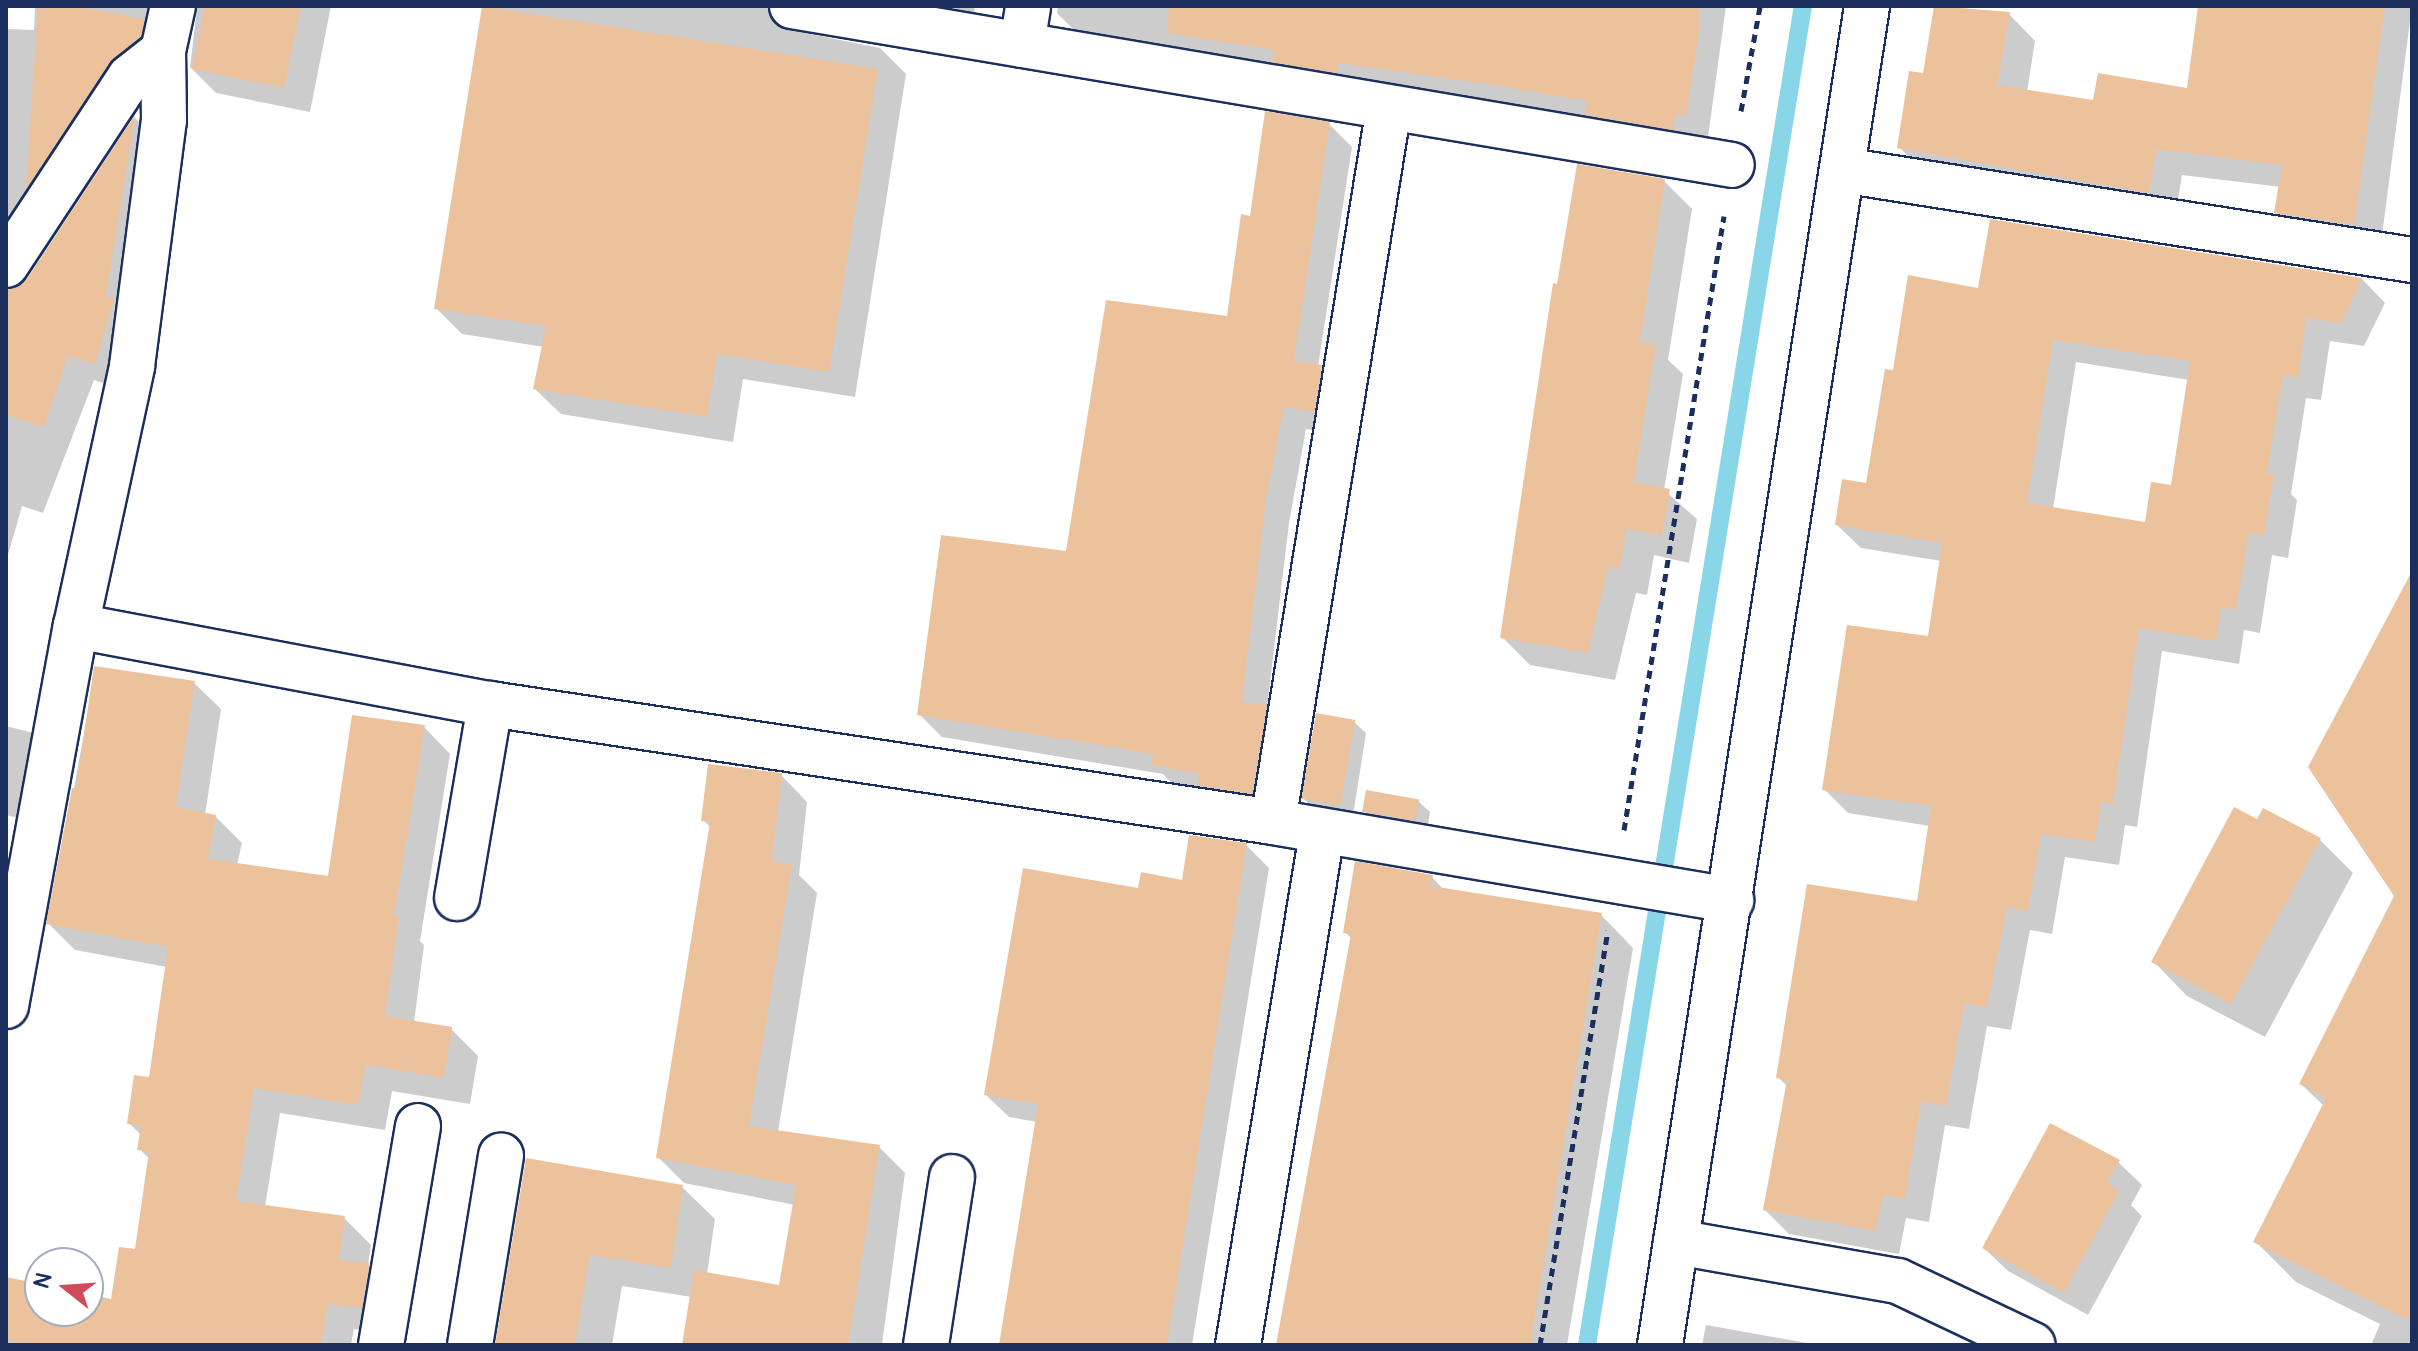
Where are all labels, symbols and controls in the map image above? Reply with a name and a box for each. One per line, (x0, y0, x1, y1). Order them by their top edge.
north arrow (24, 1247, 104, 1327)
text: N (27, 1269, 59, 1292)

